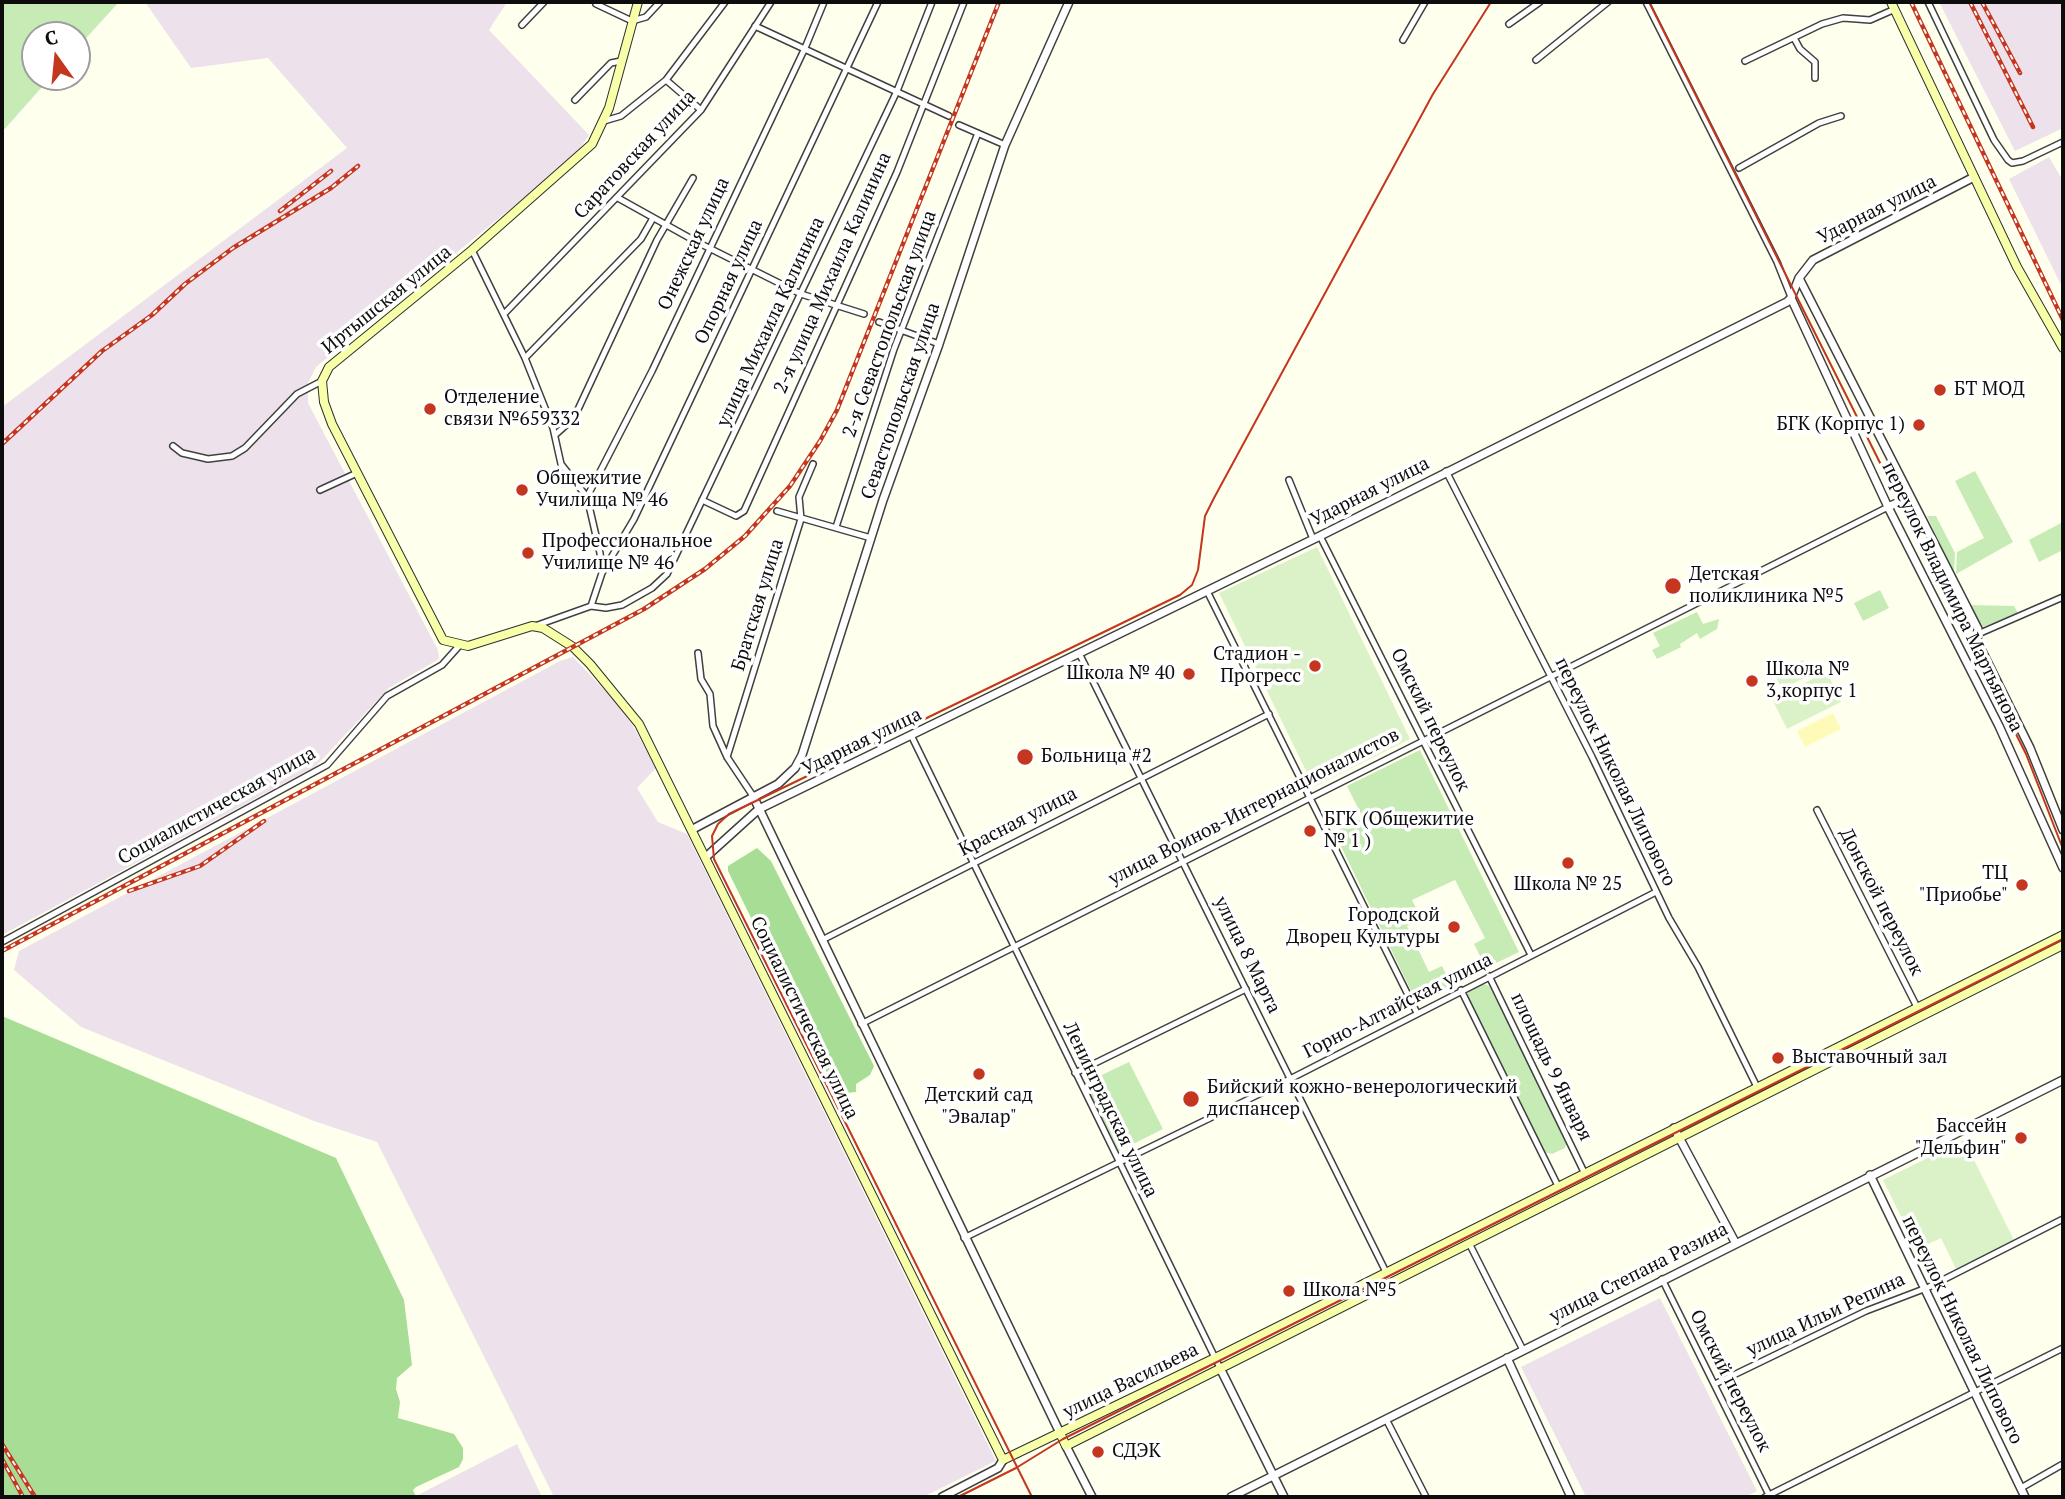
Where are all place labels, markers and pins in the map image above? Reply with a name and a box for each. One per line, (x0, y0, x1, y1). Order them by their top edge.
place label: БТ МОД (1954, 379, 2025, 401)
marker: БТ МОД (1932, 382, 1948, 398)
place label: Отделение связи №659332 (444, 387, 580, 431)
marker: Отделение связи №659332 (422, 401, 438, 417)
place label: БГК (Корпус 1) (1777, 414, 1905, 436)
marker: БГК (Корпус 1) (1911, 417, 1927, 433)
place label: Общежитие Училища № 46 (536, 468, 668, 512)
marker: Общежитие Училища № 46 (514, 482, 530, 498)
place label: Профессиональное Училище № 46 (542, 531, 713, 575)
marker: Профессиональное Училище № 46 (520, 545, 536, 561)
place label: Детская поликлиника №5 (1689, 564, 1844, 608)
marker: Детская поликлиника №5 (1663, 576, 1683, 596)
place label: Стадион - Прогресс (1213, 644, 1301, 688)
marker: Стадион - Прогресс (1307, 658, 1323, 674)
place label: Школа № 3,корпус 1 (1766, 659, 1857, 703)
place label: Школа № 40 (1066, 663, 1175, 685)
marker: Школа № 40 (1181, 666, 1197, 682)
marker: Школа № 3,корпус 1 (1744, 673, 1760, 689)
place label: Больница #2 (1041, 746, 1152, 768)
marker: Больница #2 (1015, 747, 1035, 767)
place label: БГК (Общежитие № 1 ) (1324, 809, 1474, 853)
marker: БГК (Общежитие № 1 ) (1302, 823, 1318, 839)
marker: Школа № 25 (1560, 855, 1576, 871)
place label: ТЦ "Приобье" (1919, 863, 2008, 907)
place label: Школа № 25 (1514, 874, 1622, 896)
marker: ТЦ "Приобье" (2014, 877, 2030, 893)
place label: Городской Дворец Культуры (1286, 905, 1440, 949)
marker: Городской Дворец Культуры (1446, 919, 1462, 935)
place label: Выставочный зал (1792, 1047, 1947, 1069)
marker: Выставочный зал (1770, 1050, 1786, 1066)
marker: Детский сад "Эвалар" (971, 1066, 987, 1082)
place label: Бийский кожно-венерологический диспансер (1207, 1077, 1518, 1121)
place label: Детский сад "Эвалар" (925, 1085, 1033, 1129)
marker: Бийский кожно-венерологический диспансер (1181, 1089, 1201, 1109)
place label: Бассейн "Дельфин" (1915, 1116, 2007, 1160)
marker: Бассейн "Дельфин" (2013, 1130, 2029, 1146)
place label: Школа №5 (1303, 1280, 1397, 1302)
marker: Школа №5 (1281, 1283, 1297, 1299)
place label: СДЭК (1112, 1441, 1161, 1463)
marker: СДЭК (1090, 1444, 1106, 1460)

